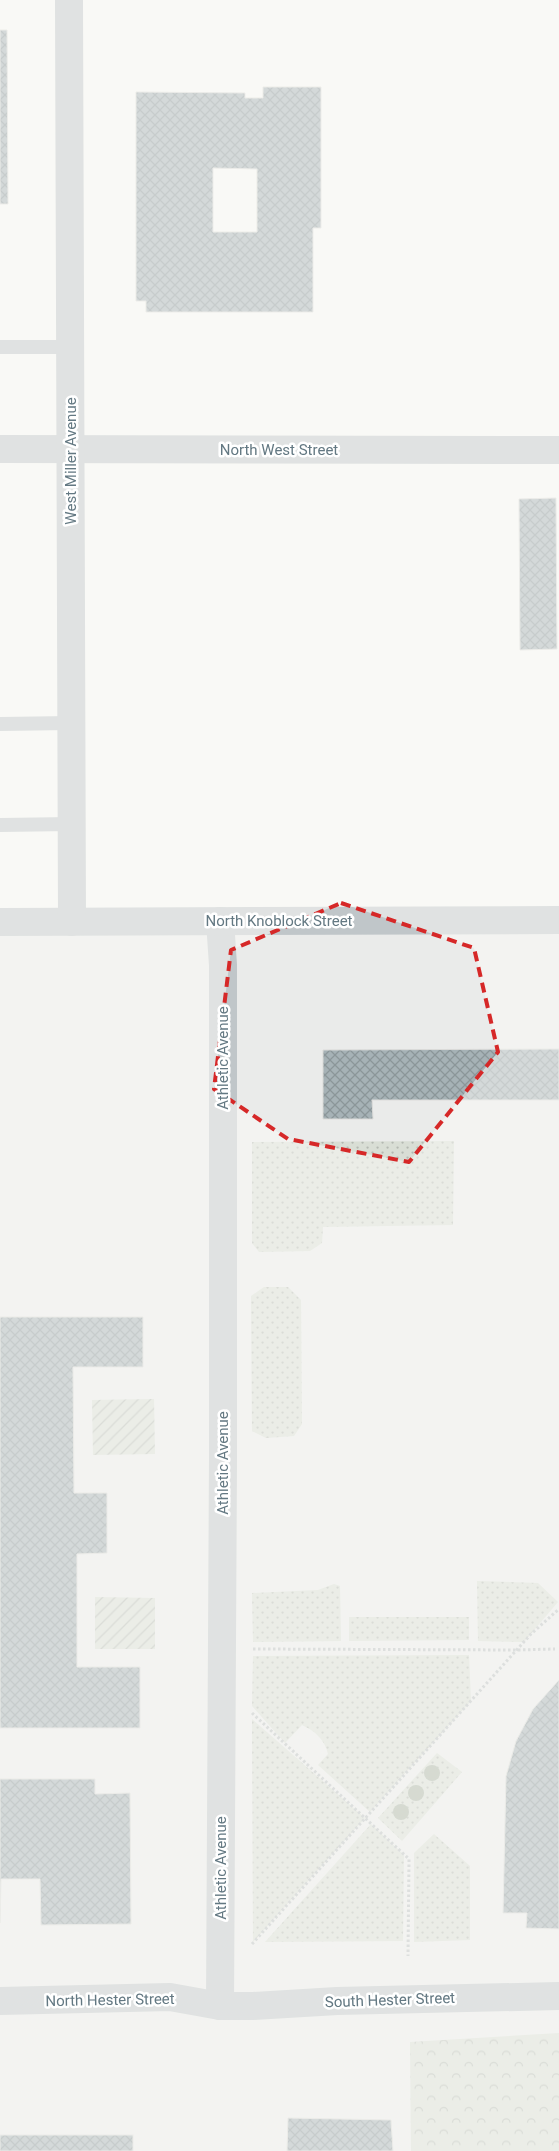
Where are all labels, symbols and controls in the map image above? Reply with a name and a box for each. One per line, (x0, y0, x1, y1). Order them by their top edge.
street label: West Miller Avenue (62, 397, 80, 525)
street label: North West Street (220, 441, 338, 459)
street label: North Knoblock Street (205, 912, 353, 930)
street label: Athletic Avenue (214, 1006, 232, 1110)
street label: Athletic Avenue (214, 1411, 232, 1515)
street label: Athletic Avenue (212, 1816, 230, 1920)
street label: South Hester Street (325, 1989, 455, 2011)
street label: North Hester Street (45, 1990, 175, 2010)

